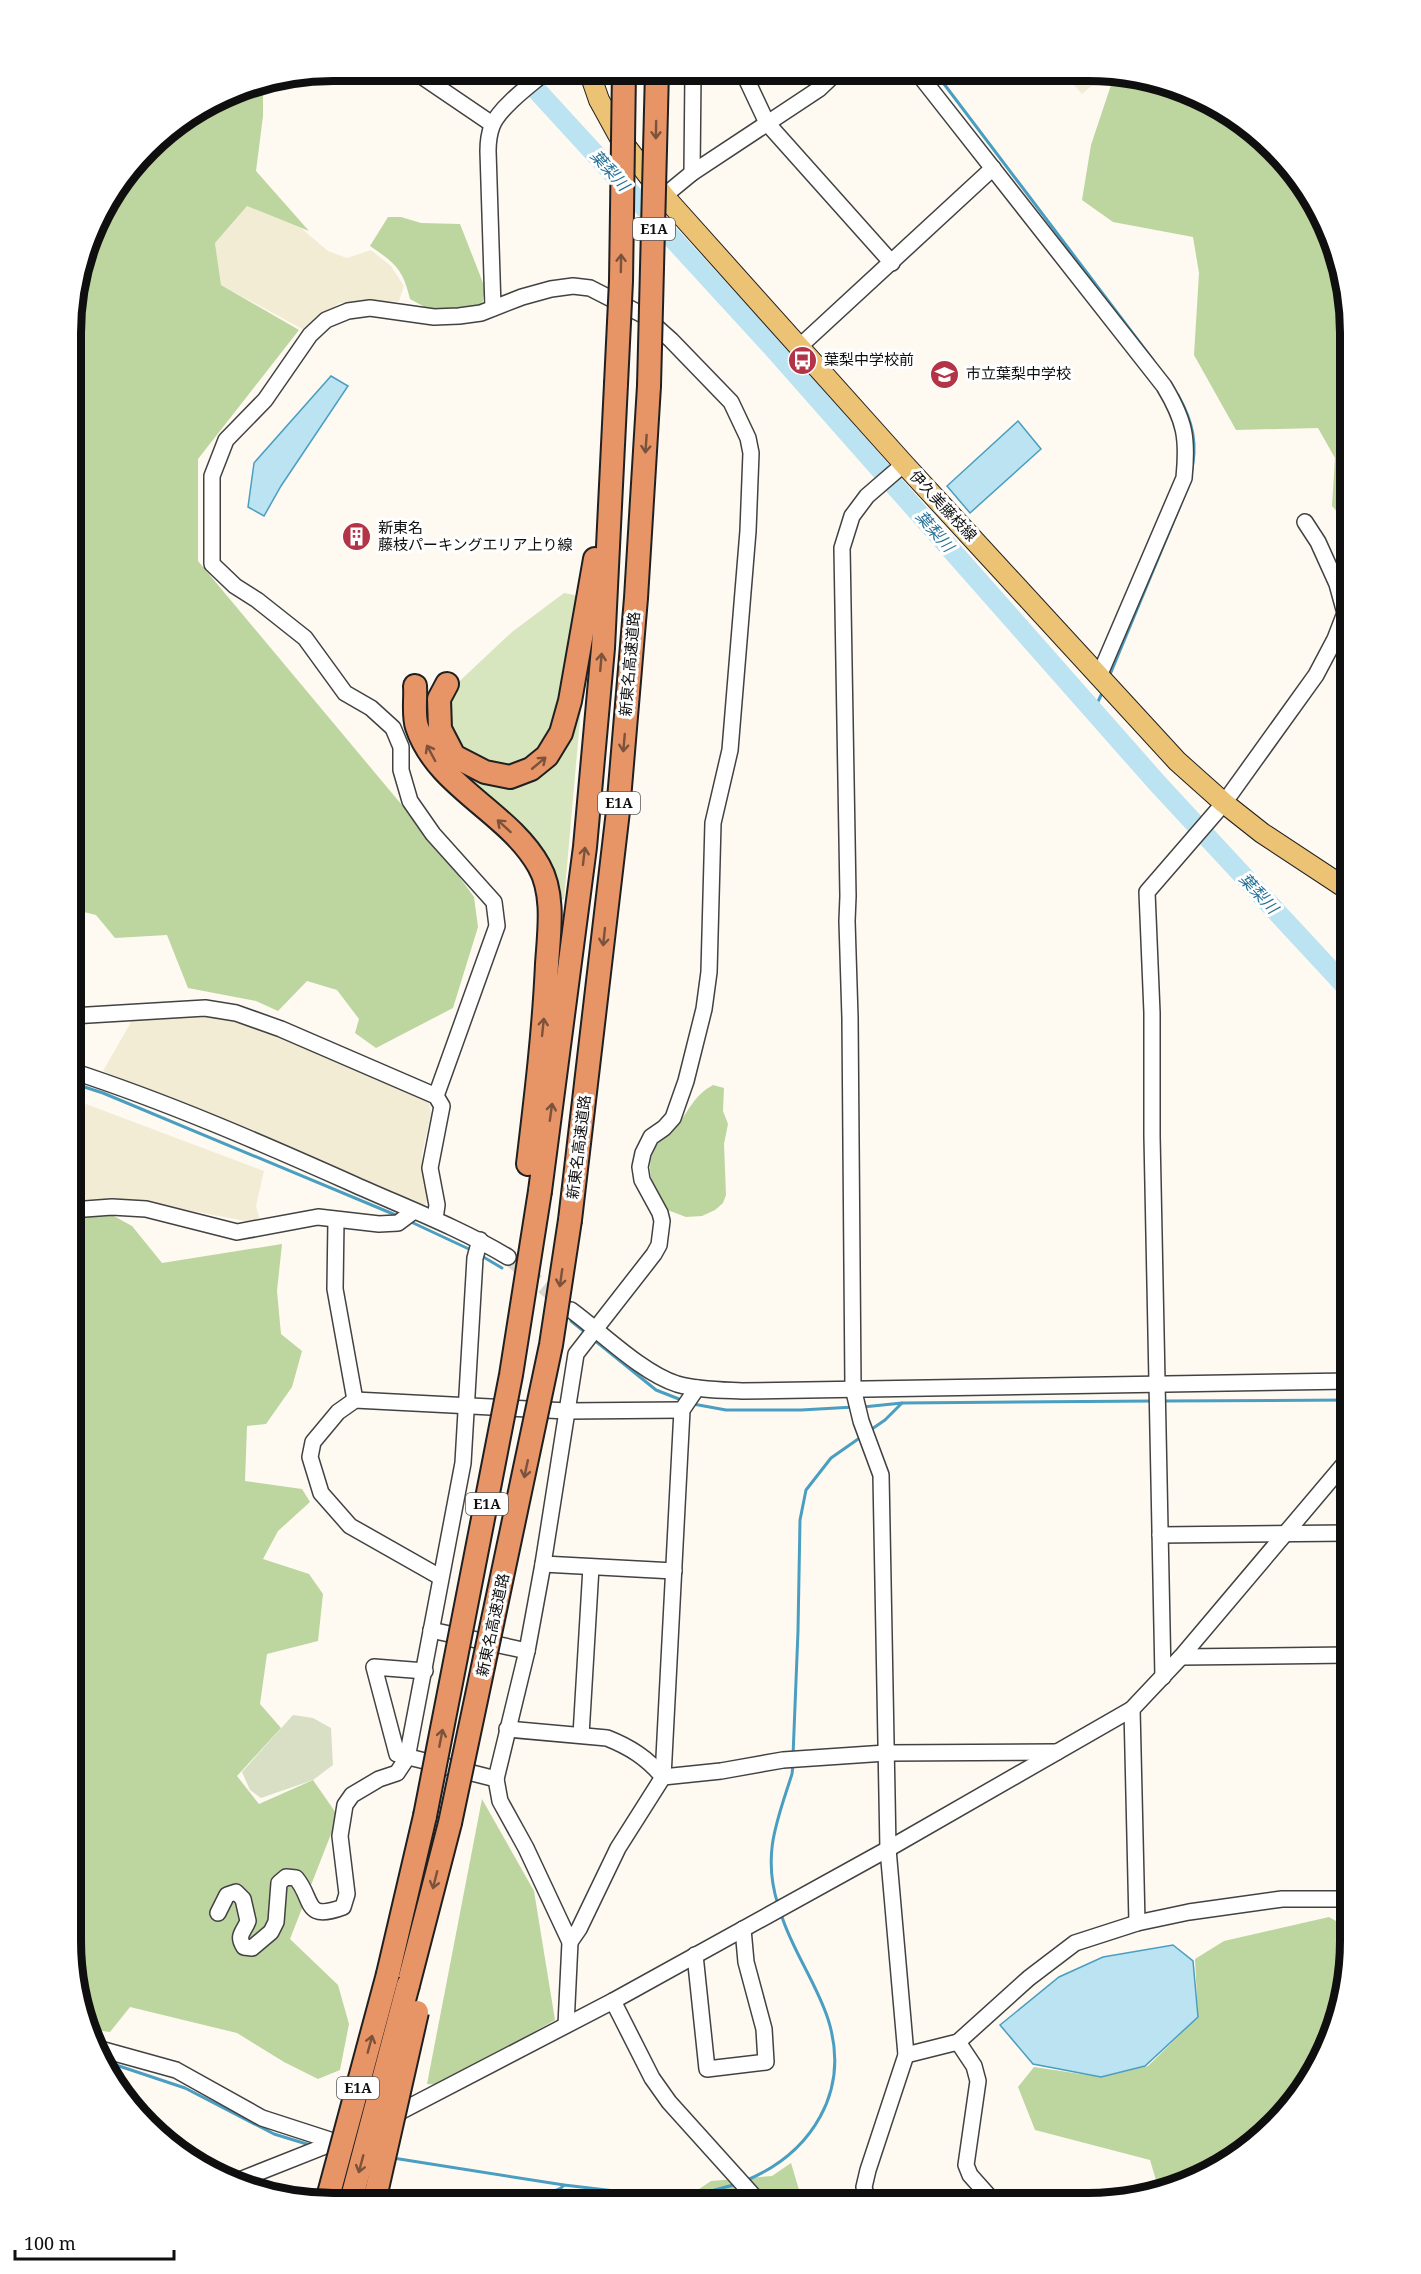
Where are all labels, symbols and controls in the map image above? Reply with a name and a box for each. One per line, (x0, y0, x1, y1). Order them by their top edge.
one-way arrow (650, 119, 662, 139)
water label: 葉梨川 (586, 145, 636, 197)
road number: E1A (633, 218, 675, 240)
one-way arrow (615, 253, 627, 273)
bus stop icon: 葉梨中学校前 (787, 344, 819, 376)
place label: 葉梨中学校前 (824, 349, 914, 369)
school or university icon: 市立葉梨中学校 (929, 358, 961, 390)
place label: 市立葉梨中学校 (966, 363, 1071, 383)
one-way arrow (640, 433, 651, 453)
street label: 伊久美藤枝線 (906, 466, 982, 545)
water label: 葉梨川 (911, 506, 960, 558)
place label: 新東名 藤枝パーキングエリア上り線 (378, 517, 573, 554)
building icon: 新東名 藤枝パーキングエリア上り線 (341, 521, 373, 553)
street label: 新東名高速道路 (614, 611, 644, 717)
one-way arrow (596, 652, 607, 672)
one-way arrow (618, 733, 629, 753)
one-way arrow (425, 745, 437, 762)
one-way arrow (531, 756, 547, 769)
road number: E1A (598, 792, 640, 814)
one-way arrow (497, 819, 512, 833)
one-way arrow (578, 846, 589, 866)
water label: 葉梨川 (1235, 868, 1285, 920)
one-way arrow (598, 927, 609, 947)
one-way arrow (538, 1017, 549, 1037)
street label: 新東名高速道路 (562, 1094, 594, 1200)
one-way arrow (545, 1102, 556, 1122)
one-way arrow (556, 1267, 567, 1287)
one-way arrow (520, 1459, 531, 1479)
road number: E1A (466, 1493, 508, 1515)
street label: 新東名高速道路 (471, 1571, 513, 1678)
one-way arrow (436, 1728, 447, 1748)
one-way arrow (429, 1870, 441, 1889)
one-way arrow (364, 2034, 376, 2053)
road number: E1A (337, 2077, 379, 2099)
one-way arrow (355, 2154, 366, 2173)
scale bar (15, 2223, 174, 2261)
text: 100 m (24, 2231, 76, 2255)

